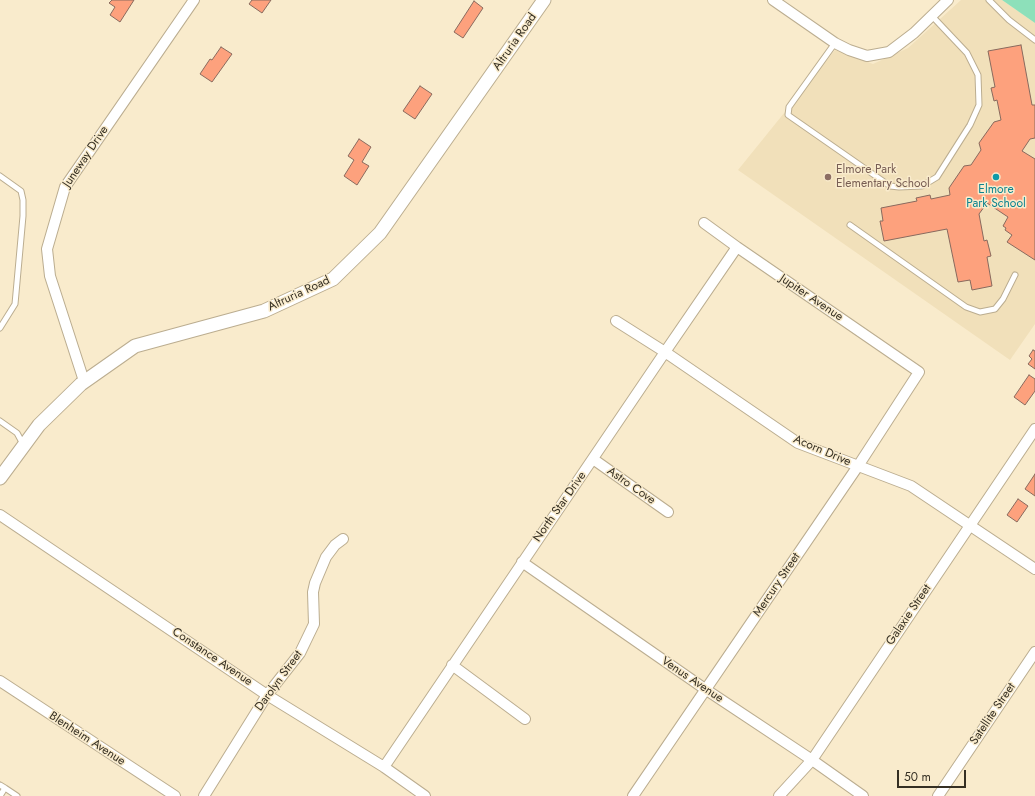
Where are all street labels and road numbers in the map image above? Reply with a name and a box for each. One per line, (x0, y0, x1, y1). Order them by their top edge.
street label: Altruria Road (490, 11, 540, 73)
street label: Juneway Drive (60, 124, 112, 190)
street label: Jupiter Avenue (777, 272, 845, 324)
street label: Altruria Road (266, 273, 332, 315)
street label: Acorn Drive (791, 432, 853, 470)
street label: Astro Cove (604, 464, 658, 508)
street label: North Star Drive (530, 469, 590, 545)
street label: Mercury Street (750, 550, 804, 620)
street label: Galaxie Street (883, 582, 935, 648)
street label: Constance Avenue (169, 625, 255, 689)
street label: Darolyn Street (252, 648, 306, 714)
street label: Venus Avenue (658, 654, 726, 706)
street label: Satellite Street (967, 680, 1019, 748)
street label: Blenheim Avenue (46, 709, 128, 769)

